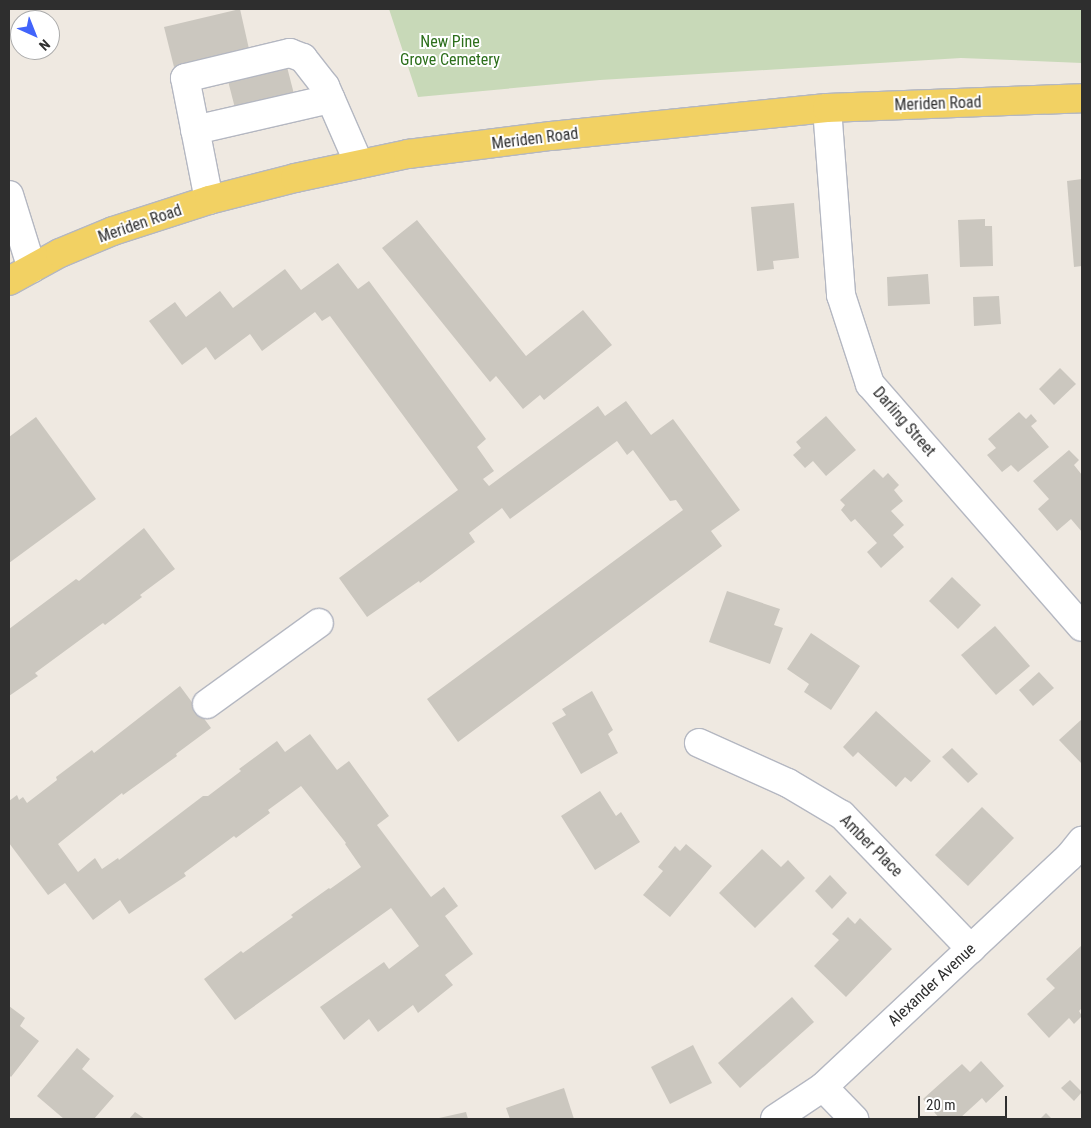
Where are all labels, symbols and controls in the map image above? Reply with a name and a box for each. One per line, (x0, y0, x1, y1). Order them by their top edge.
north arrow (10, 10, 60, 60)
park label: New Pine Grove Cemetery (400, 32, 500, 70)
text: N (36, 36, 53, 54)
street label: Meriden Road (894, 93, 982, 115)
street label: Meriden Road (491, 124, 579, 154)
street label: Meriden Road (96, 201, 184, 247)
street label: Darling Street (869, 383, 939, 461)
street label: Amber Place (836, 811, 906, 881)
street label: Alexander Avenue (884, 939, 980, 1031)
scale bar (921, 1086, 1010, 1118)
text: 20 m (926, 1096, 956, 1114)

